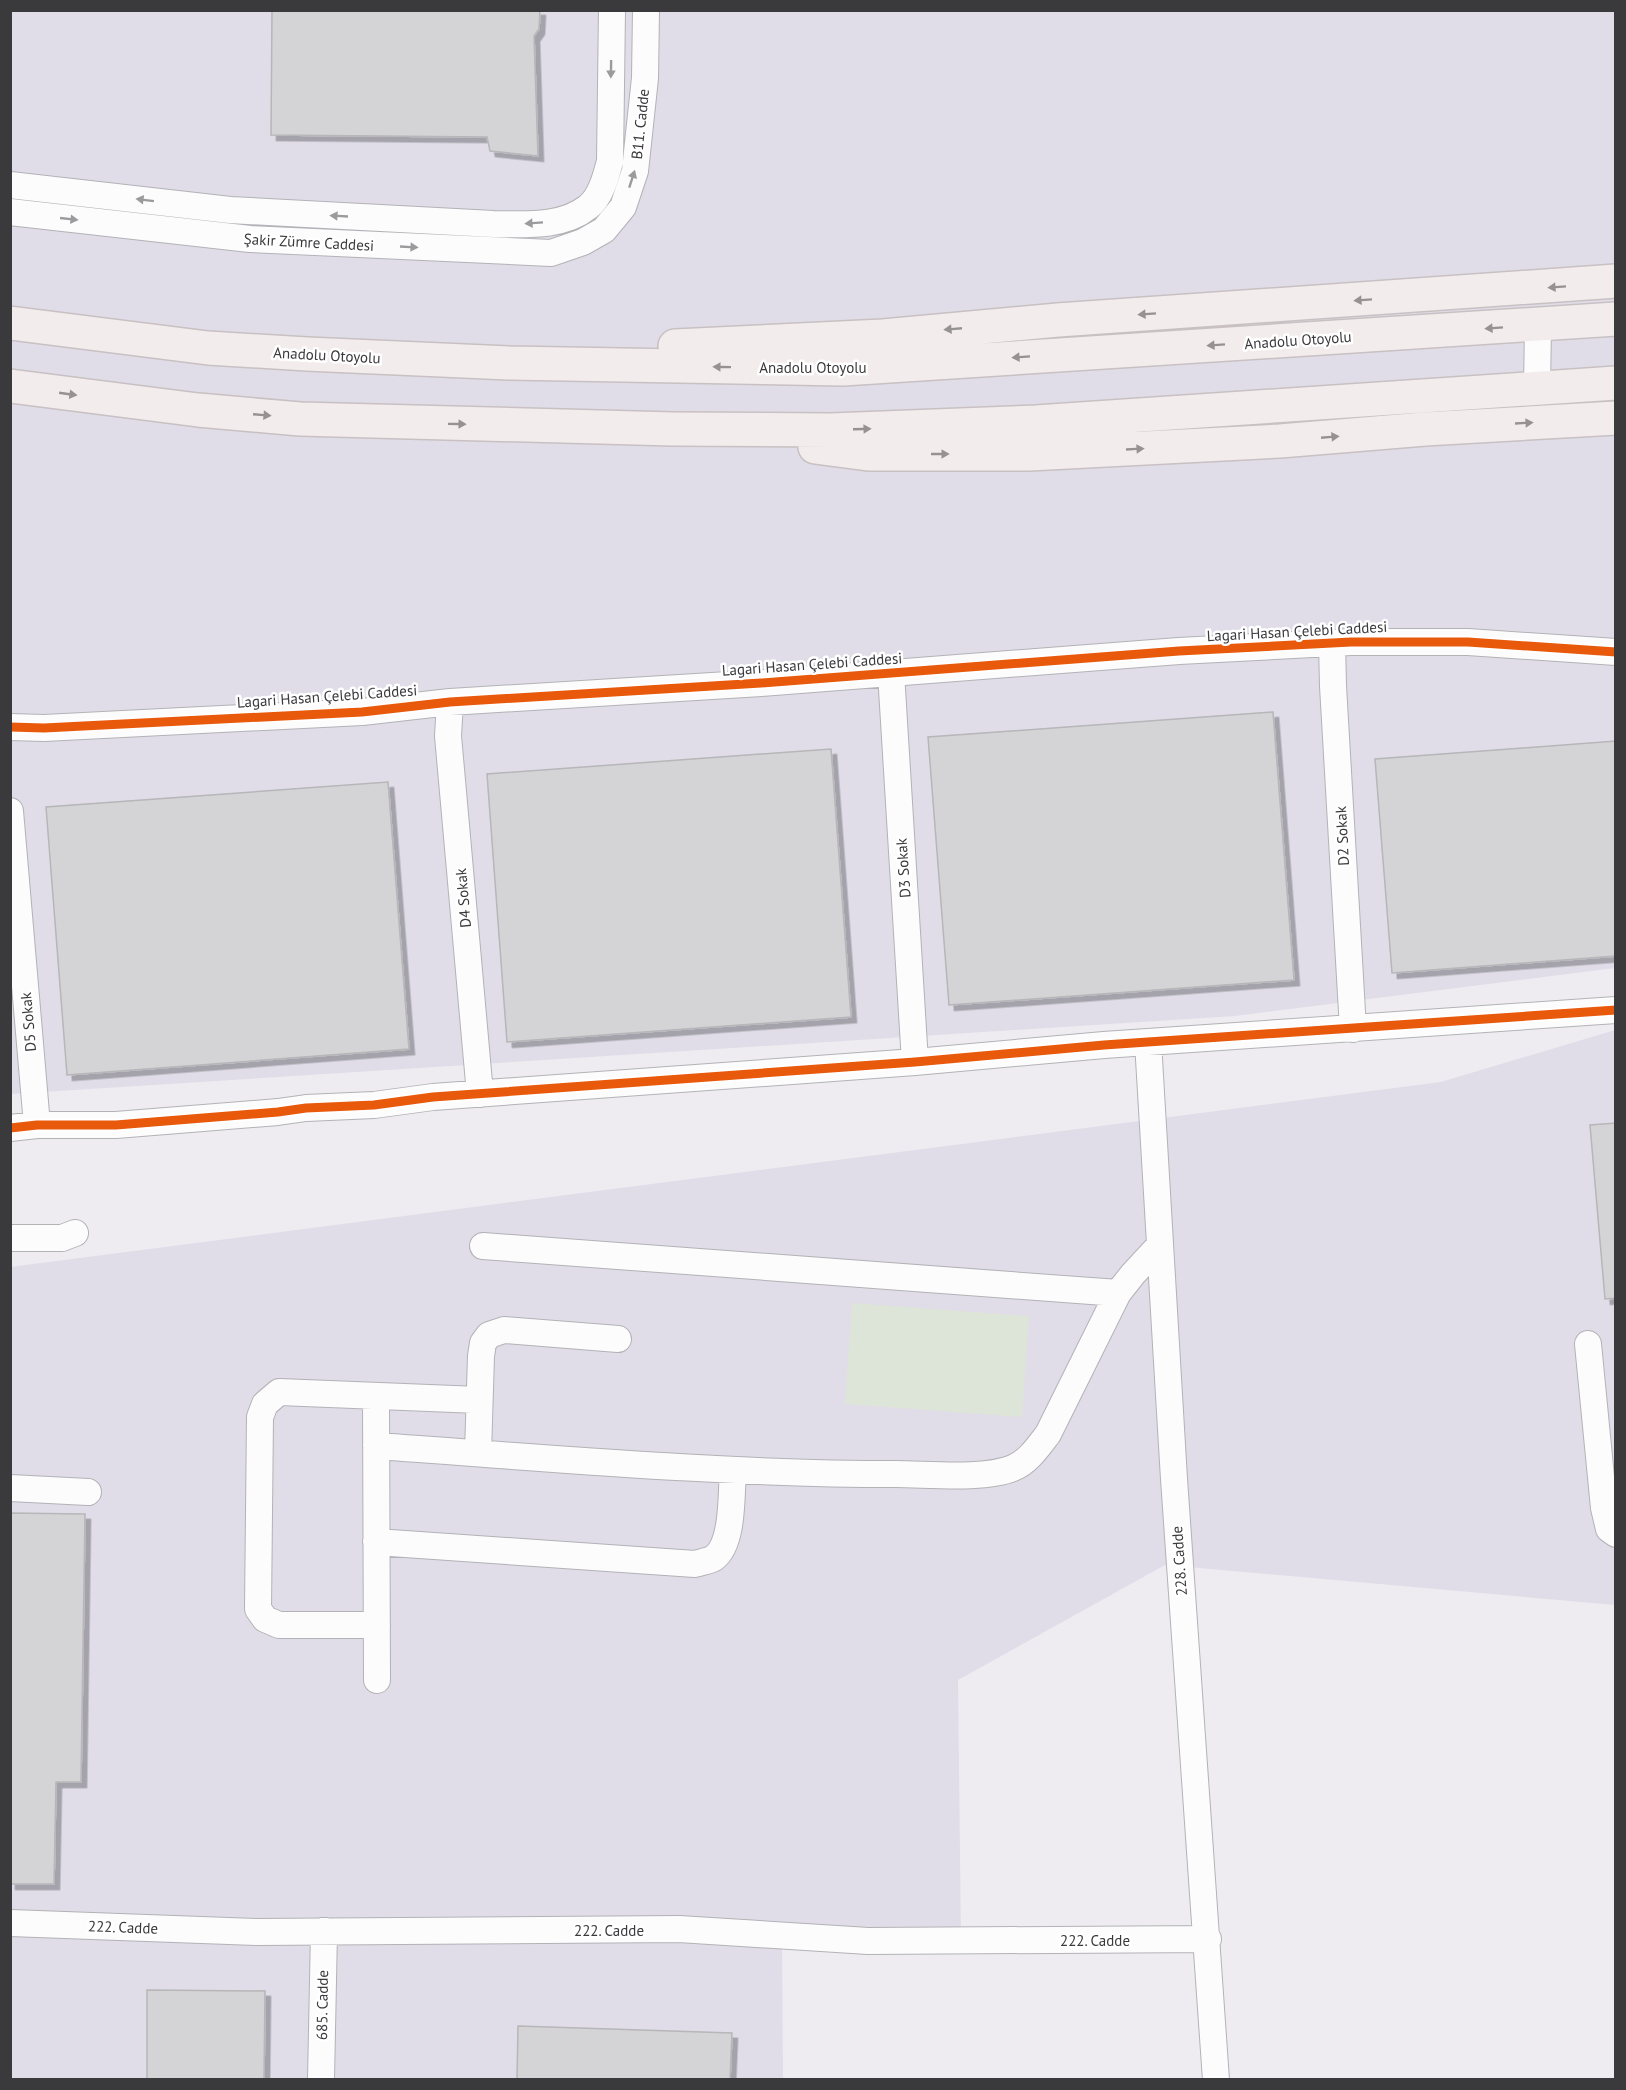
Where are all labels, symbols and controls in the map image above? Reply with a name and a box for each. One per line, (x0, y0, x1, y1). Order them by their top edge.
one-way arrow (607, 59, 616, 78)
street label: B11. Cadde (627, 88, 653, 160)
one-way arrow (627, 170, 637, 188)
one-way arrow (135, 196, 154, 205)
one-way arrow (329, 212, 348, 221)
one-way arrow (59, 214, 78, 223)
one-way arrow (524, 218, 543, 228)
street label: Şakir Zümre Caddesi (243, 229, 375, 255)
one-way arrow (400, 242, 419, 251)
one-way arrow (1548, 282, 1567, 291)
one-way arrow (1353, 295, 1372, 304)
one-way arrow (1138, 309, 1157, 319)
one-way arrow (1485, 323, 1504, 332)
one-way arrow (943, 324, 962, 334)
street label: Anadolu Otoyolu (1244, 327, 1352, 353)
one-way arrow (1206, 340, 1225, 350)
street label: Anadolu Otoyolu (273, 343, 381, 367)
one-way arrow (1012, 353, 1031, 362)
street label: Anadolu Otoyolu (759, 358, 867, 377)
one-way arrow (712, 362, 731, 371)
one-way arrow (59, 390, 78, 399)
one-way arrow (253, 410, 272, 420)
one-way arrow (1515, 418, 1534, 428)
one-way arrow (448, 419, 467, 429)
one-way arrow (852, 425, 871, 434)
one-way arrow (1320, 432, 1339, 442)
one-way arrow (1126, 445, 1145, 454)
one-way arrow (931, 449, 950, 459)
street label: Lagari Hasan Çelebi Caddesi (1206, 617, 1388, 645)
street label: Lagari Hasan Çelebi Caddesi (721, 648, 903, 680)
street label: Lagari Hasan Çelebi Caddesi (236, 680, 418, 712)
street label: D2 Sokak (1331, 805, 1353, 866)
street label: D3 Sokak (891, 837, 915, 898)
street label: D4 Sokak (451, 867, 475, 929)
street label: D5 Sokak (16, 991, 40, 1053)
street label: 228. Cadde (1167, 1525, 1191, 1597)
street label: 222. Cadde (88, 1916, 158, 1938)
street label: 222. Cadde (574, 1921, 644, 1940)
street label: 222. Cadde (1060, 1931, 1130, 1950)
street label: 685. Cadde (312, 1970, 332, 2040)

